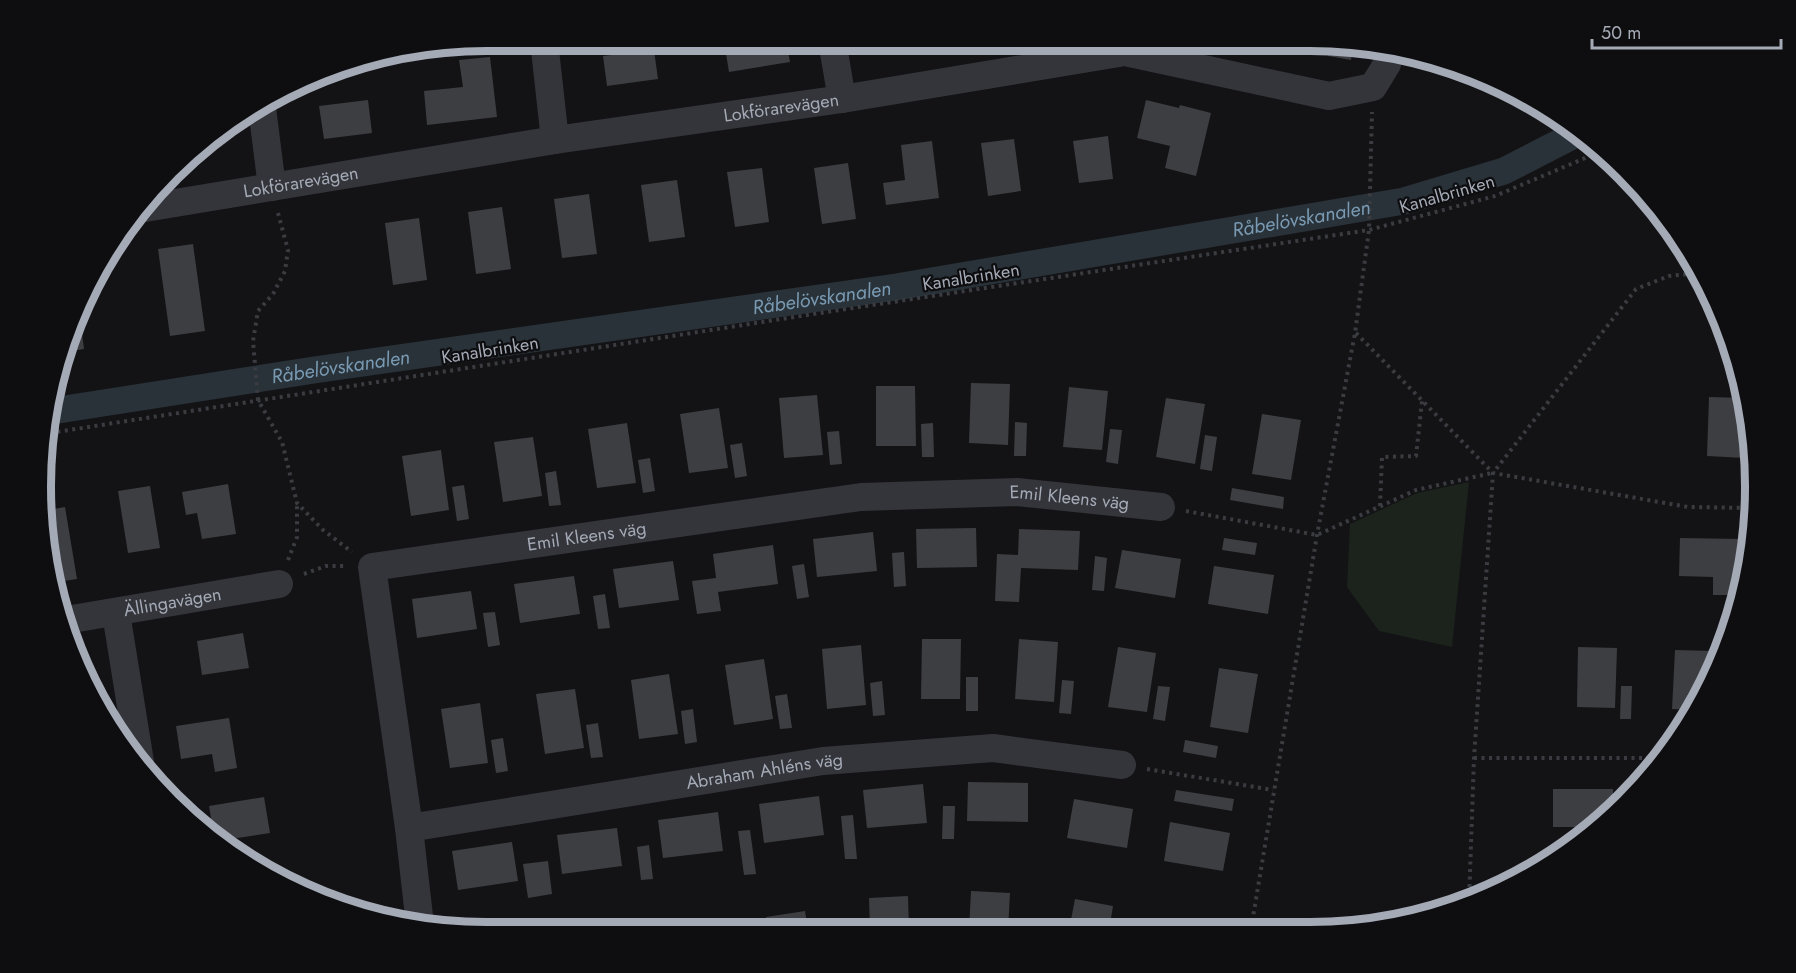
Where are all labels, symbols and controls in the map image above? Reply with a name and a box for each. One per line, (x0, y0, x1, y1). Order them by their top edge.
scale bar (1592, 12, 1781, 50)
text: 50 m (1601, 20, 1641, 46)
street label: Lokförarevägen (722, 87, 840, 129)
street label: Lokförarevägen (241, 160, 360, 204)
street label: Kanalbrinken (1396, 168, 1498, 220)
water label: Råbelövskanalen (1230, 192, 1372, 244)
street label: Kanalbrinken (921, 256, 1021, 298)
water label: Råbelövskanalen (750, 273, 893, 322)
street label: Kanalbrinken (440, 329, 540, 371)
water label: Råbelövskanalen (269, 342, 412, 391)
street label: Emil Kleens väg (1009, 479, 1130, 517)
street label: Emil Kleens väg (525, 515, 648, 558)
street label: Ällingavägen (122, 581, 223, 623)
street label: Abraham Ahléns väg (684, 747, 844, 796)

